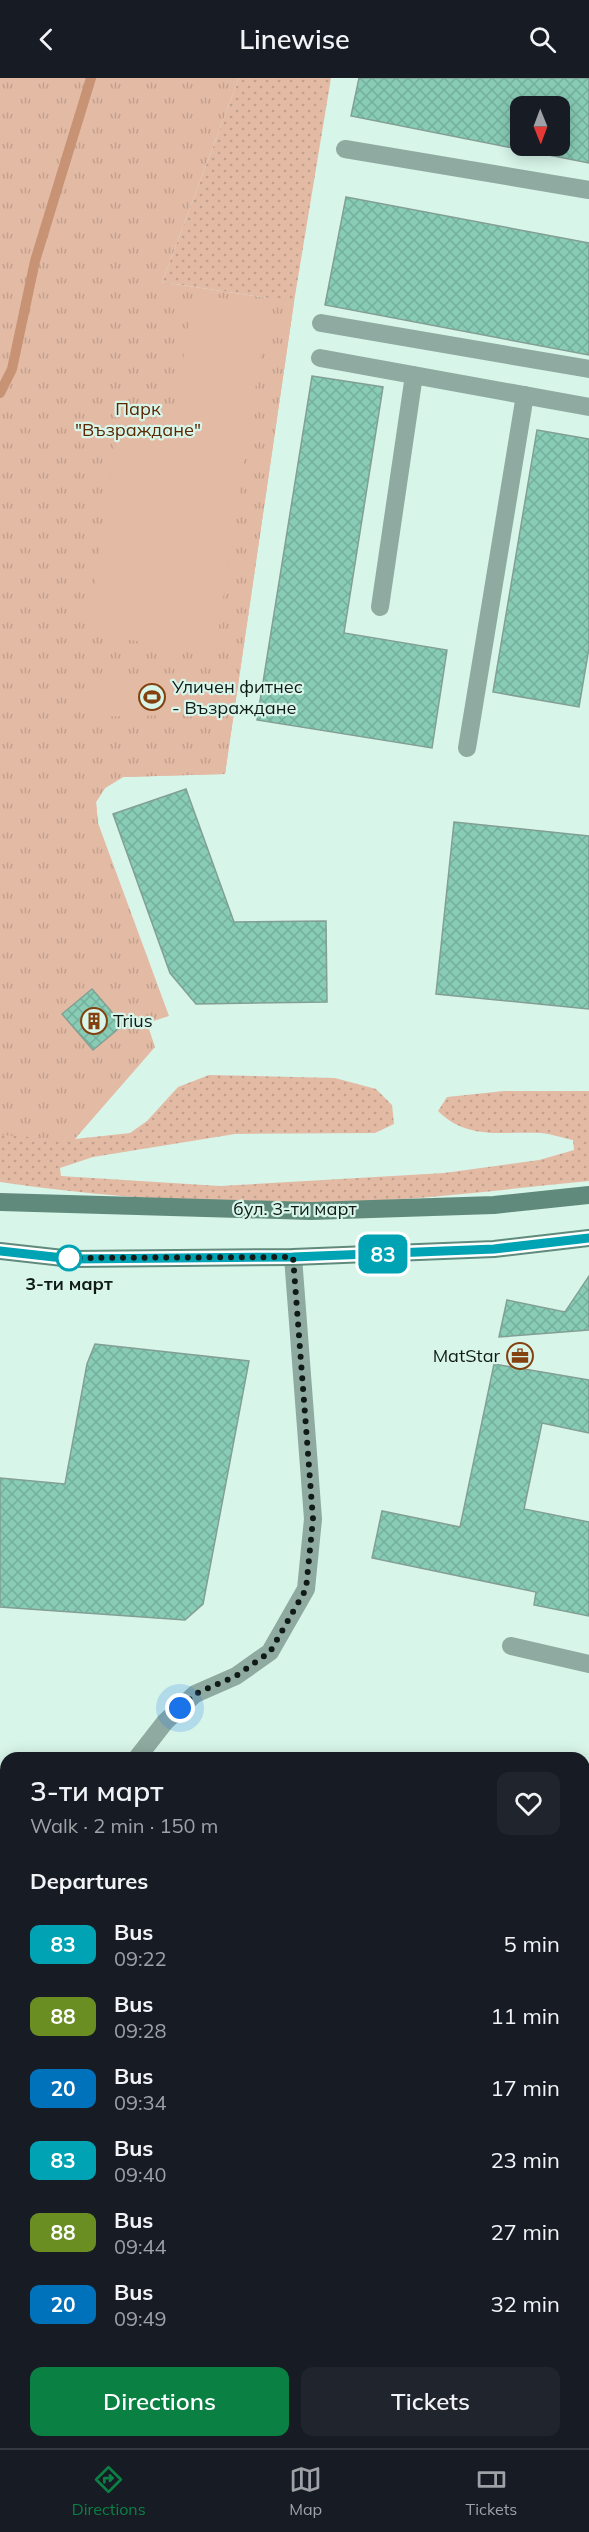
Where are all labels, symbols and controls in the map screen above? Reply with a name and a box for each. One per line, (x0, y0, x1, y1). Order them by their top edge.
text: Linewise (239, 22, 350, 56)
icon: back (30, 23, 63, 56)
icon: search (526, 23, 559, 56)
north arrow (510, 96, 570, 156)
map controls (510, 96, 570, 156)
park label: Парк "Възраждане" (75, 397, 201, 441)
place label: Уличен фитнес - Възраждане (171, 675, 303, 719)
sports icon: Уличен фитнес - Възраждане (137, 682, 167, 712)
building icon: Trius (79, 1006, 109, 1036)
place label: Trius (113, 1009, 153, 1032)
street label: бул. 3-ти март (233, 1197, 357, 1220)
line badge: 83 (356, 1234, 410, 1274)
text: 83 (370, 1241, 396, 1267)
marker: 3-ти март (56, 1245, 82, 1271)
place label: 3-ти март (25, 1272, 113, 1295)
office icon: MatStar (505, 1341, 535, 1371)
place label: MatStar (433, 1344, 500, 1367)
your location (165, 1693, 195, 1723)
button: heart (497, 1772, 560, 1835)
text: 3-ти март (30, 1773, 163, 1808)
text: Walk · 2 min · 150 m (30, 1813, 218, 1838)
text: Departures (30, 1867, 148, 1895)
text: Bus (114, 1918, 153, 1946)
text: 5 min (504, 1930, 560, 1958)
text: 83 (50, 1931, 76, 1957)
text: 09:22 (114, 1946, 167, 1971)
text: Bus (114, 1990, 153, 2018)
text: 11 min (490, 2002, 560, 2030)
text: 88 (50, 2003, 76, 2029)
text: 09:28 (114, 2018, 167, 2043)
text: Bus (114, 2062, 153, 2090)
text: 17 min (490, 2074, 560, 2102)
text: 20 (50, 2075, 76, 2101)
text: 09:34 (114, 2090, 167, 2115)
text: Bus (114, 2134, 153, 2162)
text: 23 min (490, 2146, 560, 2174)
text: 83 (50, 2147, 76, 2173)
text: 09:40 (114, 2162, 167, 2187)
text: Bus (114, 2206, 153, 2234)
text: 27 min (490, 2218, 560, 2246)
text: 88 (50, 2219, 76, 2245)
text: 09:44 (114, 2234, 167, 2259)
text: Bus (114, 2278, 153, 2306)
text: 32 min (490, 2290, 560, 2318)
text: 20 (50, 2291, 76, 2317)
text: 09:49 (114, 2306, 167, 2331)
button: Directions (30, 2367, 289, 2436)
button: Tickets (301, 2367, 560, 2436)
tab: Directions (72, 2463, 146, 2519)
tab: Map (289, 2463, 322, 2519)
tab: Tickets (466, 2463, 517, 2519)

